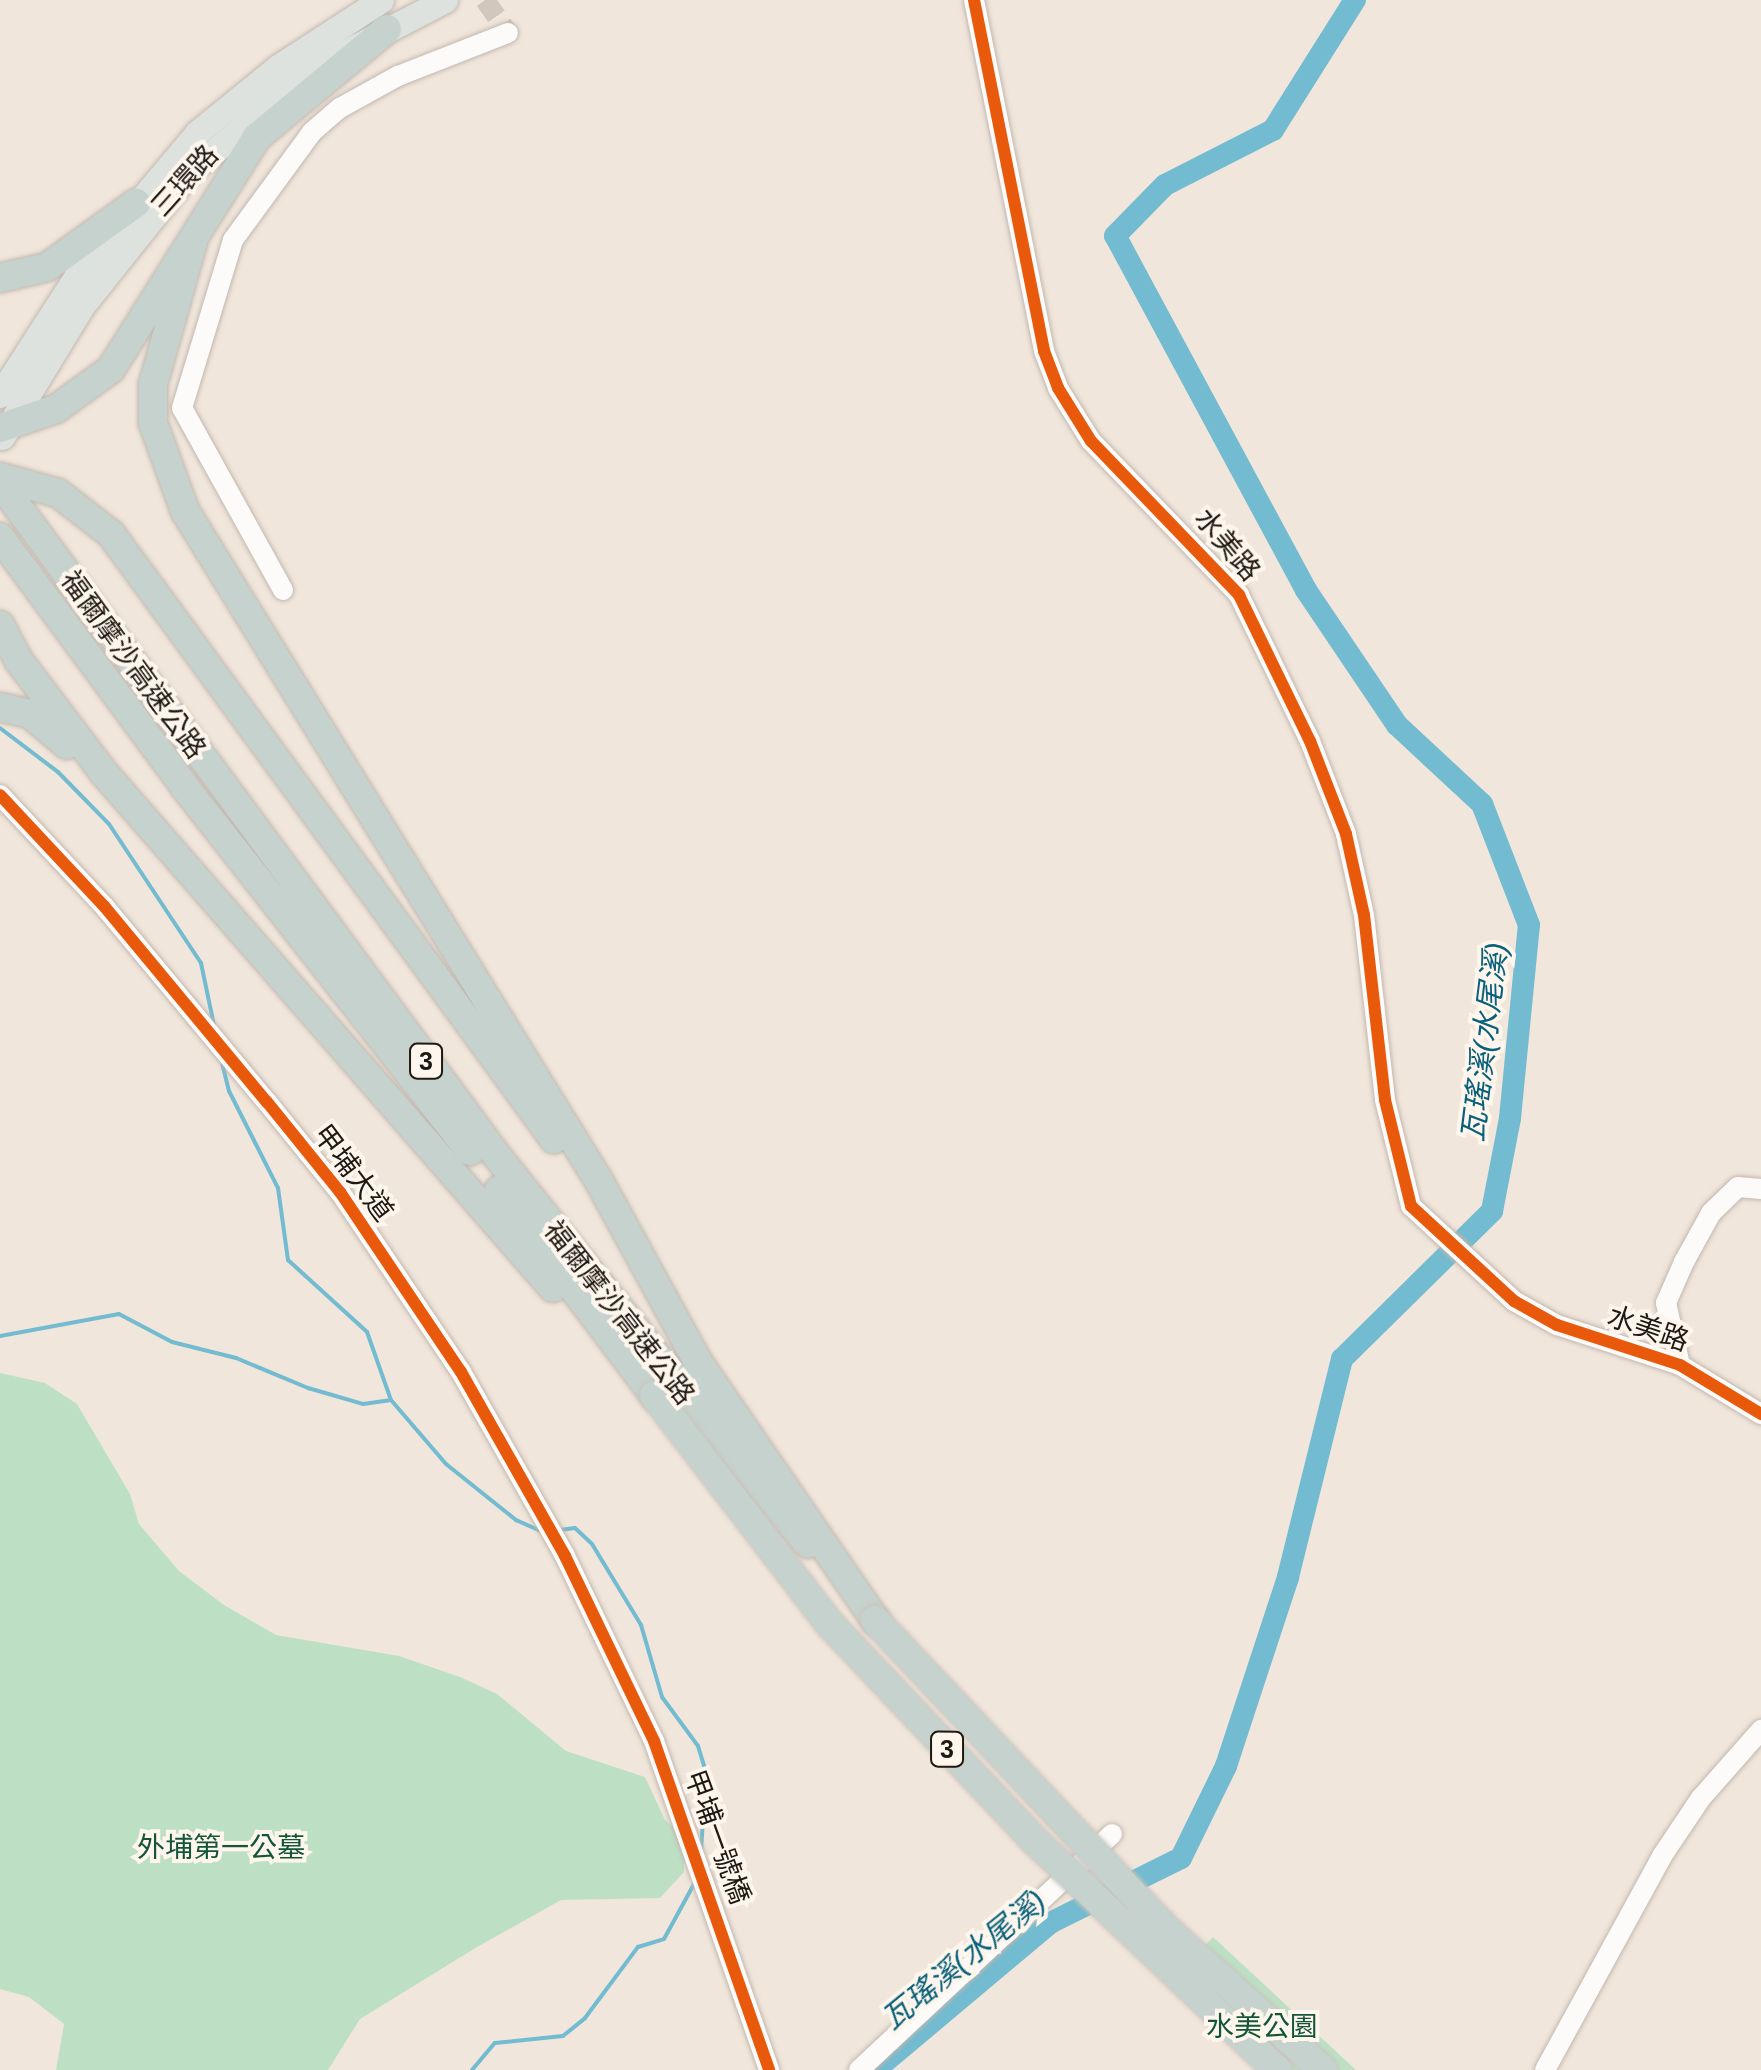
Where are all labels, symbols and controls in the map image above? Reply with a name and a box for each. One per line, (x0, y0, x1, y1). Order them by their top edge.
street label: 三環路 (144, 139, 226, 223)
street label: 水美路 (1187, 502, 1267, 588)
street label: 福爾摩沙高速公路 (54, 565, 212, 765)
water label: 瓦瑤溪(水尾溪) (1455, 941, 1515, 1143)
road number: 3 (408, 1041, 444, 1081)
street label: 甲埔大道 (306, 1118, 400, 1228)
street label: 福爾摩沙高速公路 (537, 1214, 701, 1412)
street label: 水美路 (1603, 1299, 1693, 1359)
road number: 3 (930, 1729, 964, 1769)
street label: 甲埔一號橋 (677, 1765, 757, 1909)
park label: 外埔第一公墓 (137, 1831, 305, 1865)
water label: 瓦瑤溪(水尾溪) (875, 1883, 1053, 2037)
park label: 水美公園 (1206, 2010, 1318, 2044)

